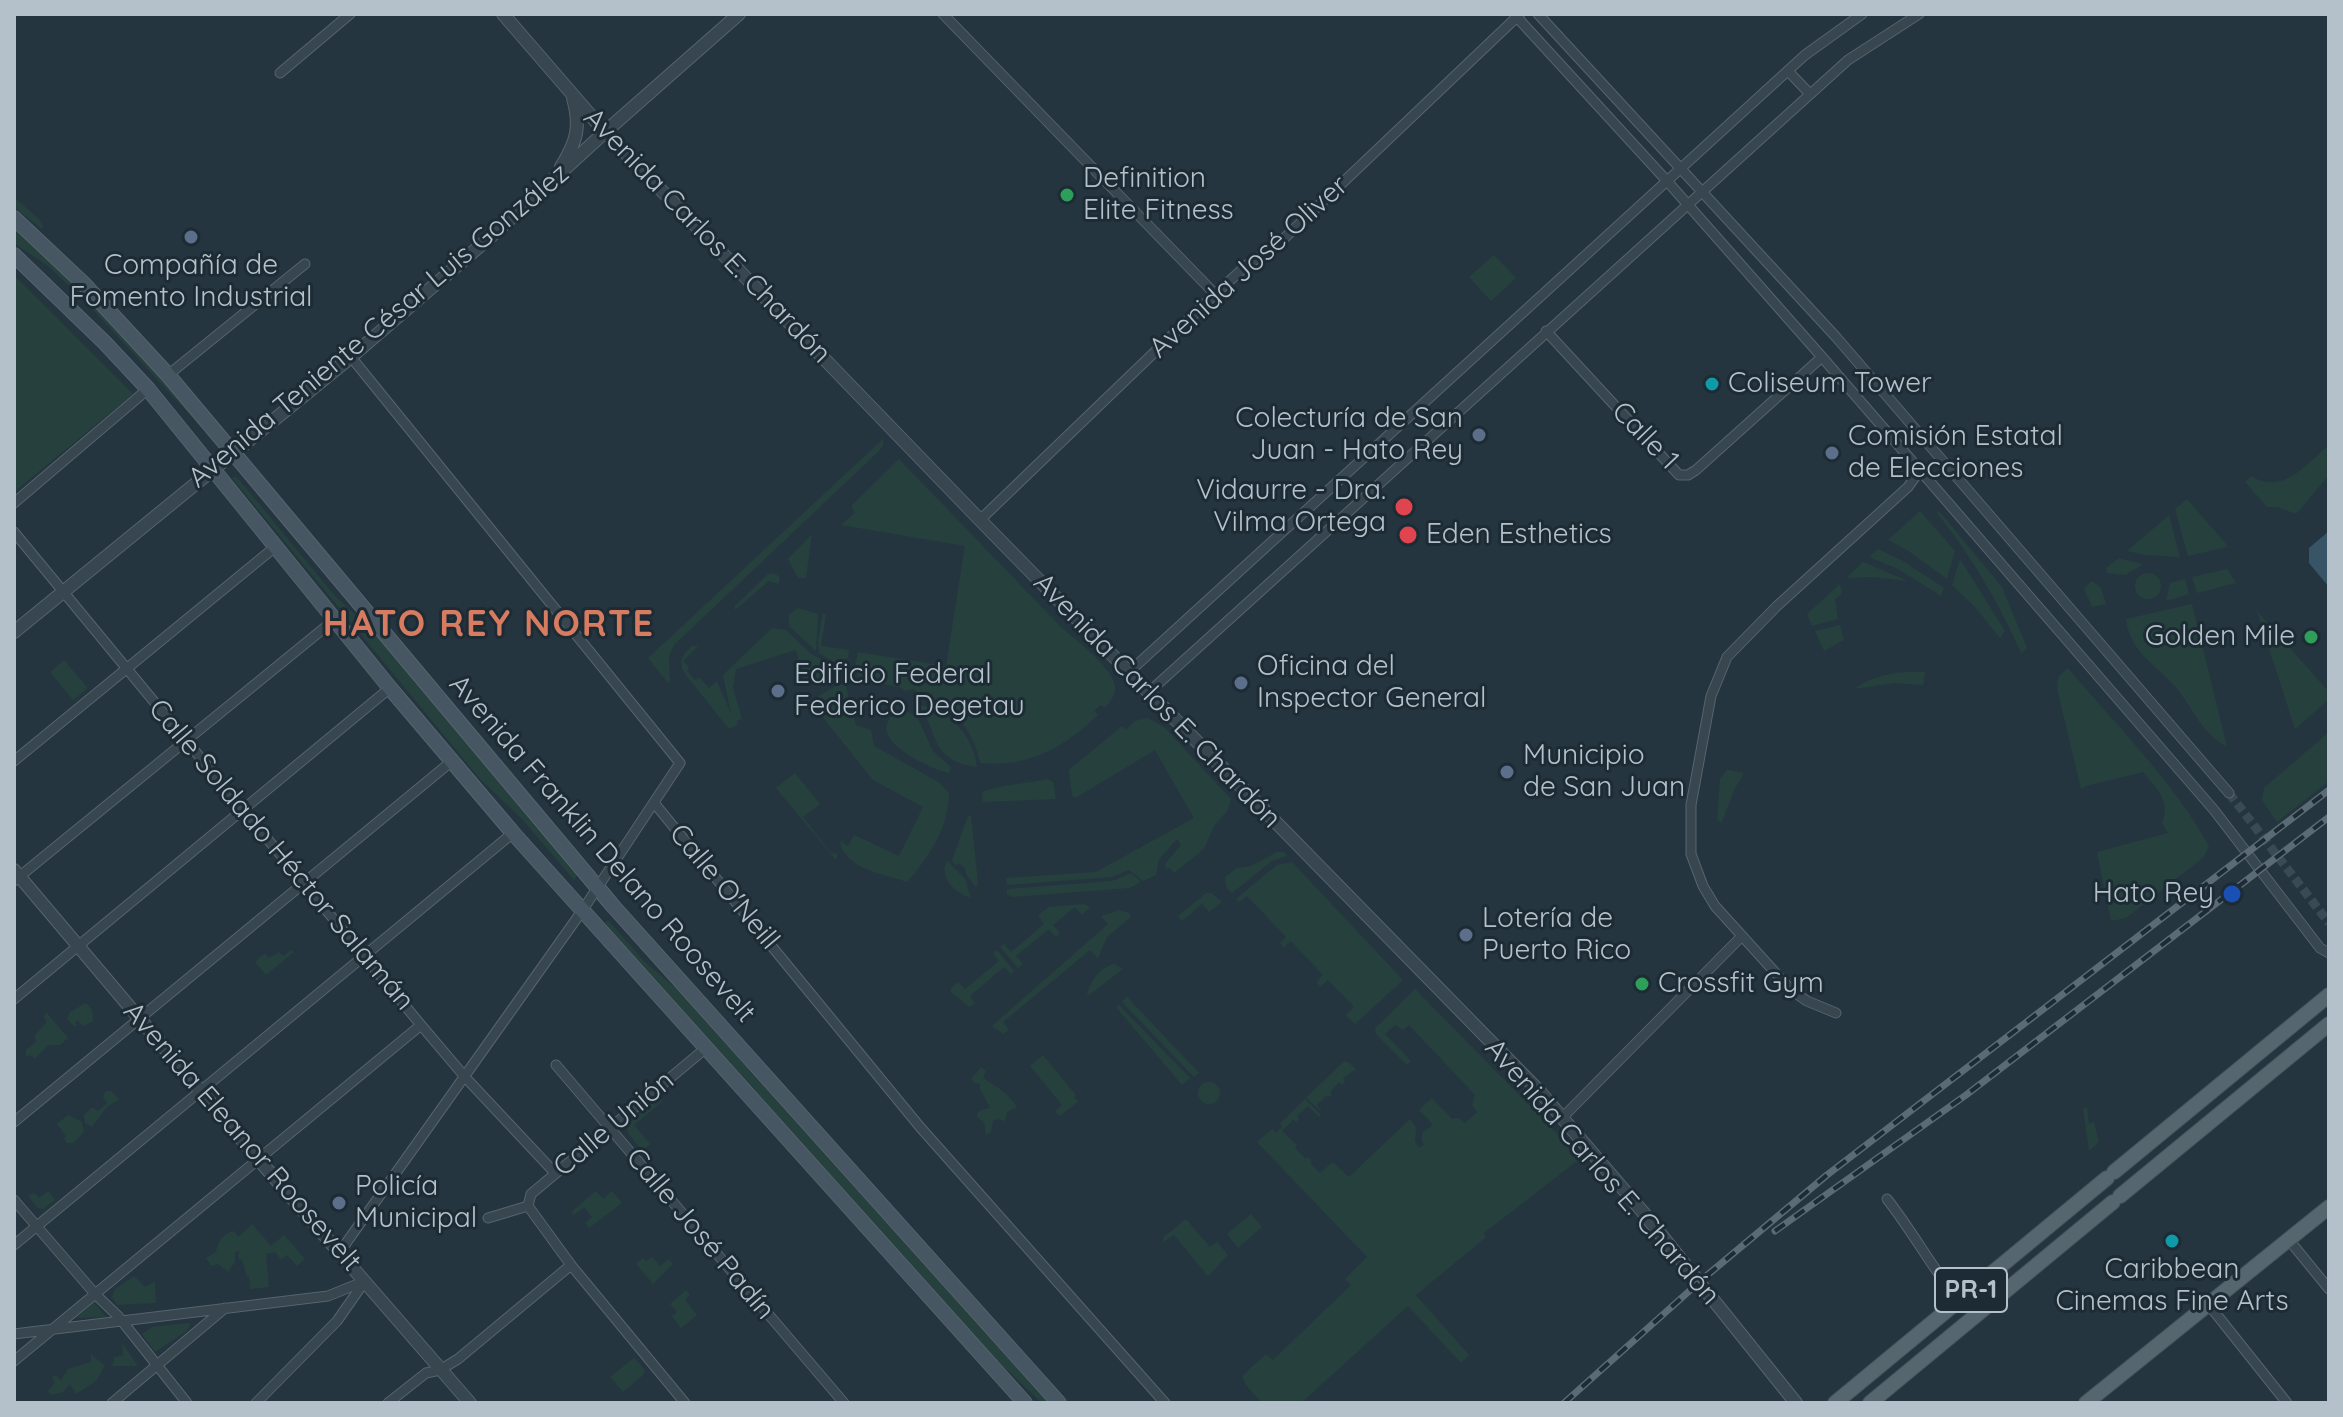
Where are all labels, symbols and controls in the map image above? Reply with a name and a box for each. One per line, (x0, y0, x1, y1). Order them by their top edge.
street label: Avenida Carlos E. Chardón (576, 102, 838, 370)
street label: Avenida Teniente César Luis González (182, 157, 576, 495)
place label: Definition Elite Fitness (1083, 162, 1234, 228)
street label: Avenida José Oliver (1143, 169, 1355, 365)
marker: Definition Elite Fitness (1058, 186, 1076, 204)
marker: Compañía de Fomento Industrial (182, 228, 200, 246)
place label: Compañía de Fomento Industrial (69, 249, 313, 315)
place label: Coliseum Tower (1728, 367, 1932, 401)
marker: Coliseum Tower (1703, 375, 1721, 393)
street label: Calle 1 (1605, 395, 1685, 477)
place label: Colecturía de San Juan - Hato Rey (1235, 402, 1463, 468)
place label: Comisión Estatal de Elecciones (1848, 420, 2063, 486)
marker: Colecturía de San Juan - Hato Rey (1470, 426, 1488, 444)
marker: Comisión Estatal de Elecciones (1823, 444, 1841, 462)
place label: Vidaurre - Dra. Vilma Ortega (1196, 474, 1386, 540)
marker: Vidaurre - Dra. Vilma Ortega (1393, 496, 1415, 518)
place label: Eden Esthetics (1426, 518, 1612, 552)
marker: Eden Esthetics (1397, 524, 1419, 546)
street label: Avenida Carlos E. Chardón (1026, 567, 1288, 835)
district label: HATO REY NORTE (323, 603, 655, 647)
place label: Golden Mile (2145, 620, 2295, 654)
marker: Golden Mile (2302, 628, 2320, 646)
place label: Oficina del Inspector General (1257, 650, 1486, 716)
place label: Edificio Federal Federico Degetau (794, 658, 1025, 724)
street label: Avenida Franklin Delano Roosevelt (442, 668, 762, 1030)
marker: Oficina del Inspector General (1232, 674, 1250, 692)
marker: Edificio Federal Federico Degetau (769, 682, 787, 700)
street label: Calle Soldado Héctor Salamán (141, 693, 421, 1017)
place label: Municipio de San Juan (1523, 739, 1685, 805)
marker: Municipio de San Juan (1498, 763, 1516, 781)
street label: Calle O'Neill (662, 818, 786, 956)
place label: Hato Rey (2093, 877, 2214, 911)
marker: Hato Rey (2221, 883, 2243, 905)
place label: Lotería de Puerto Rico (1482, 902, 1631, 968)
marker: Lotería de Puerto Rico (1457, 926, 1475, 944)
place label: Crossfit Gym (1658, 967, 1824, 1001)
marker: Crossfit Gym (1633, 975, 1651, 993)
street label: Avenida Eleanor Roosevelt (116, 996, 368, 1278)
street label: Avenida Carlos E. Chardón (1477, 1032, 1727, 1312)
street label: Calle Unión (547, 1064, 681, 1184)
street label: Calle José Padín (619, 1141, 781, 1327)
place label: Policía Municipal (355, 1170, 477, 1236)
marker: Policía Municipal (330, 1194, 348, 1212)
marker: Caribbean Cinemas Fine Arts (2163, 1232, 2181, 1250)
place label: Caribbean Cinemas Fine Arts (2055, 1253, 2289, 1319)
road number: PR-1 (1935, 1268, 2007, 1312)

